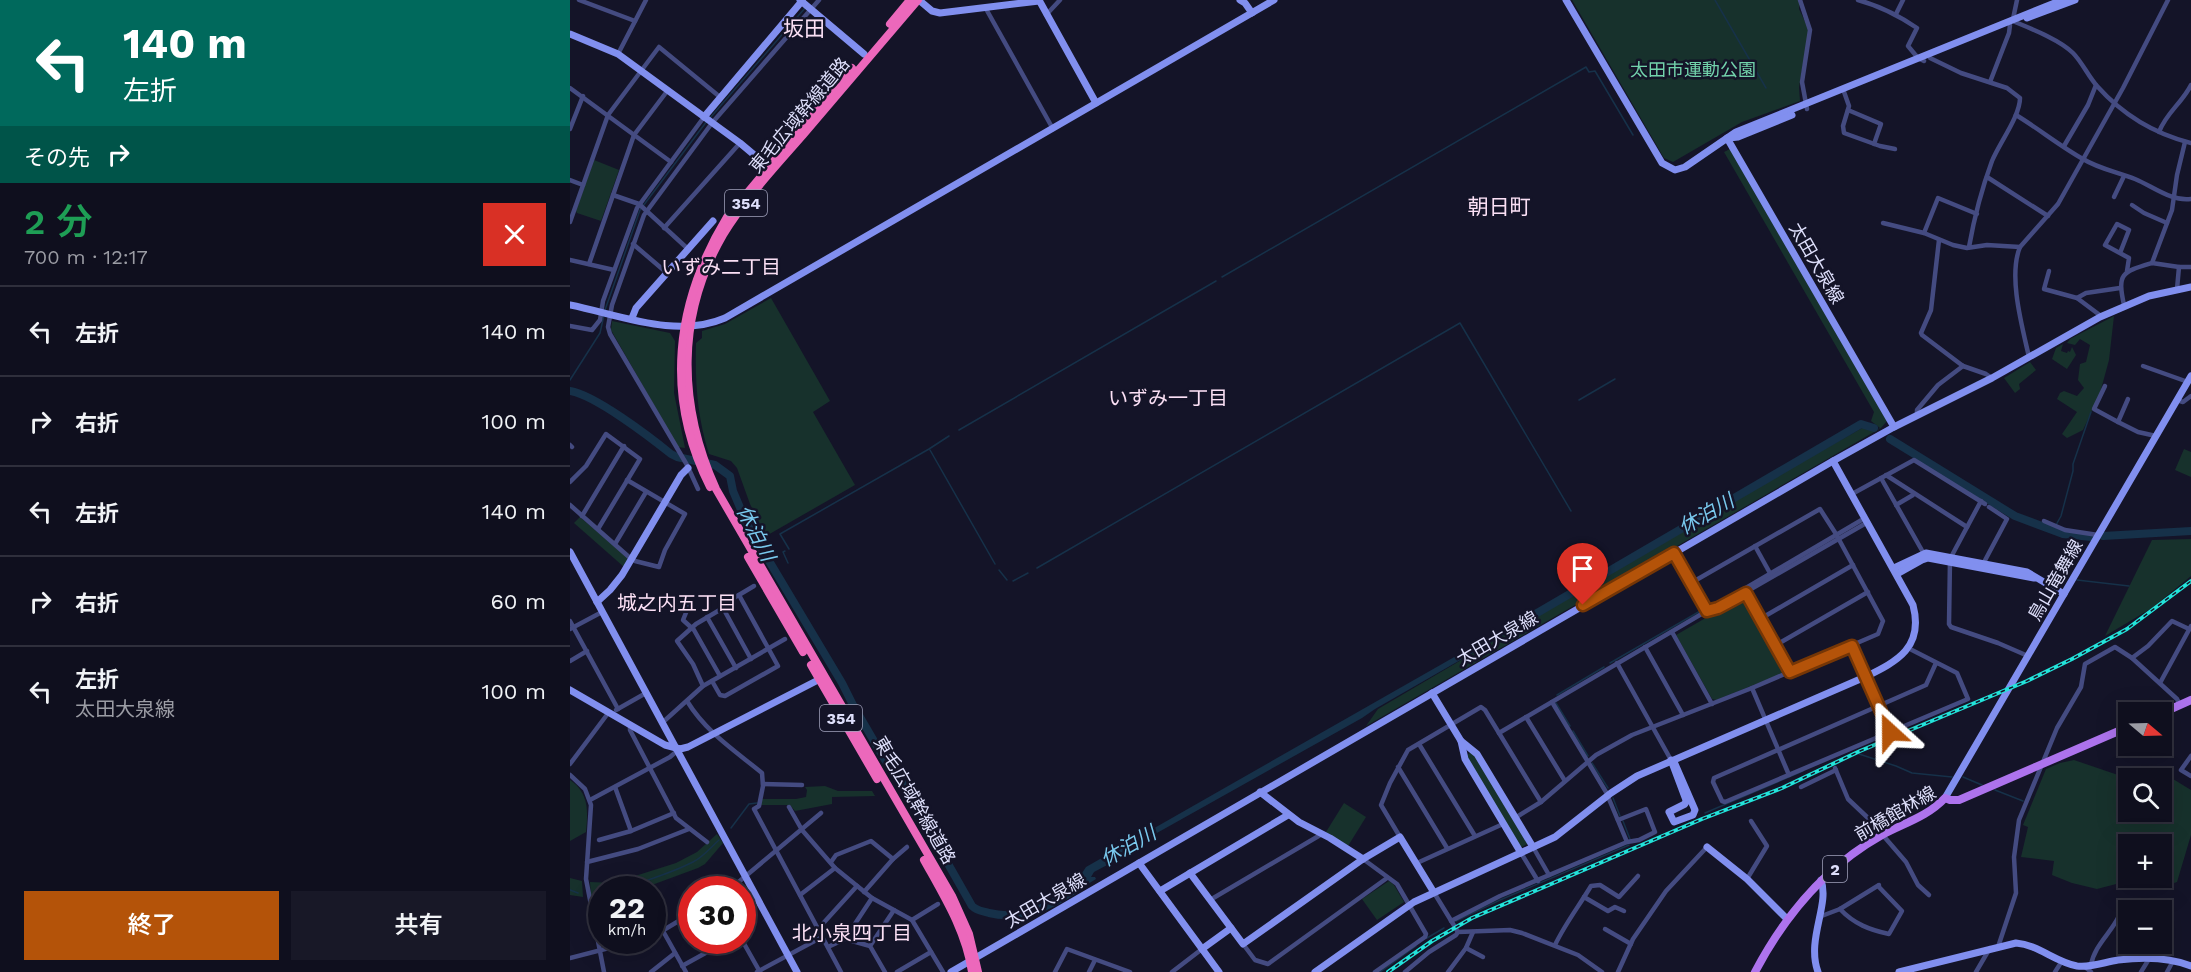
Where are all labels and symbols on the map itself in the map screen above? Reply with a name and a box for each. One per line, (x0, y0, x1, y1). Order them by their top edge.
district label: 坂田 (783, 16, 825, 41)
street label: 東毛広域幹線道路 (745, 53, 853, 177)
park label: 太田市運動公園 (1630, 59, 1756, 80)
road number: 354 (725, 190, 767, 216)
district label: 朝日町 (1468, 194, 1531, 219)
street label: 太田大泉線 (1785, 219, 1849, 307)
district label: いずみ二丁目 (661, 255, 781, 279)
district label: いずみ一丁目 (1108, 386, 1228, 410)
water label: 休泊川 (1674, 488, 1740, 539)
water label: 休泊川 (732, 501, 781, 567)
street label: 鳥山竜舞線 (2023, 536, 2087, 624)
pin (1557, 543, 1608, 605)
district label: 城之内五丁目 (617, 591, 737, 615)
street label: 太田大泉線 (1453, 606, 1541, 670)
position arrow (1858, 700, 1922, 764)
north arrow (2118, 702, 2172, 756)
road number: 354 (820, 705, 862, 731)
street label: 東毛広域幹線道路 (870, 732, 960, 868)
street label: 前橋館林線 (1851, 781, 1939, 845)
water label: 休泊川 (1096, 820, 1162, 871)
road number: 2 (1823, 856, 1847, 882)
street label: 太田大泉線 (1001, 868, 1089, 932)
speed limit sign: 30 (678, 876, 756, 954)
district label: 北小泉四丁目 (792, 921, 912, 945)

